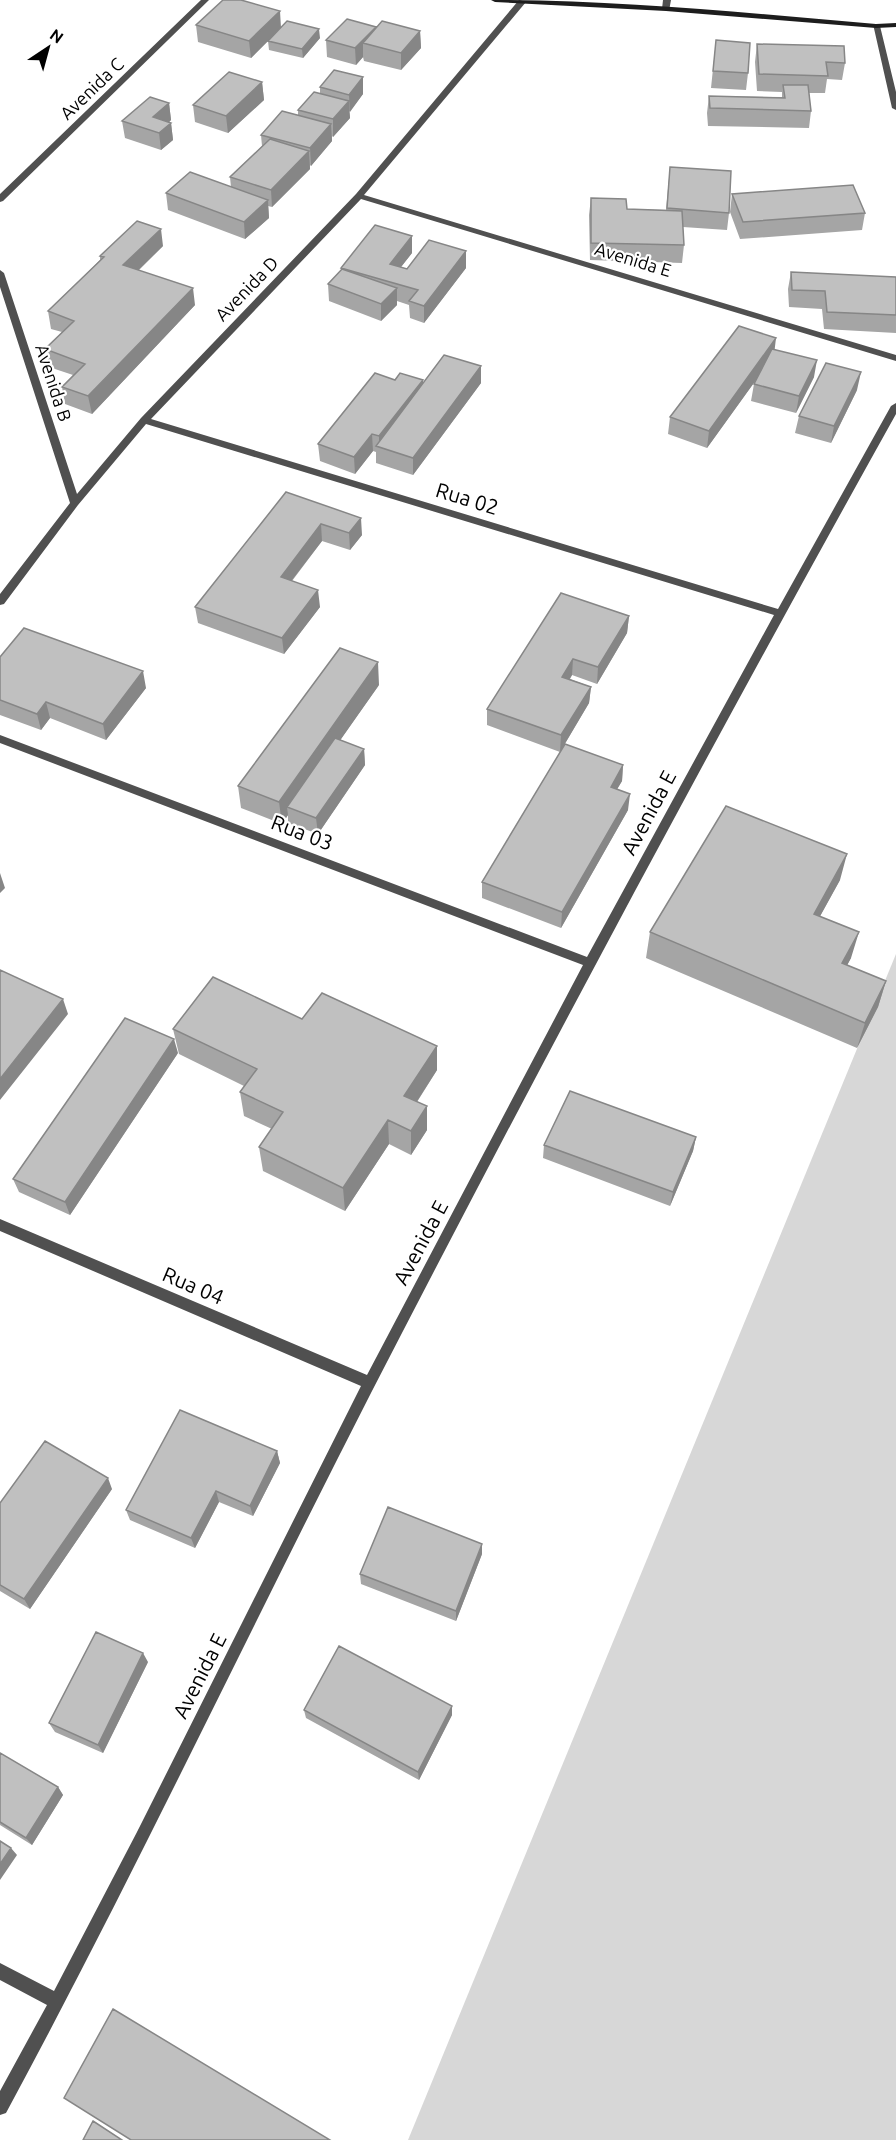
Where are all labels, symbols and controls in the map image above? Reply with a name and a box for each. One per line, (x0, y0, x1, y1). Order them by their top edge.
north arrow (18, 18, 78, 78)
text: N (47, 25, 67, 47)
street label: Avenida C (56, 53, 127, 123)
street label: Avenida E (593, 238, 674, 280)
street label: Avenida D (211, 252, 282, 325)
street label: Avenida B (32, 341, 76, 424)
street label: Rua 02 (433, 477, 502, 519)
street label: Avenida E (616, 766, 680, 859)
street label: Rua 03 (268, 809, 337, 855)
street label: Avenida E (388, 1196, 452, 1289)
street label: Rua 04 (159, 1261, 228, 1309)
street label: Avenida E (168, 1629, 231, 1722)

